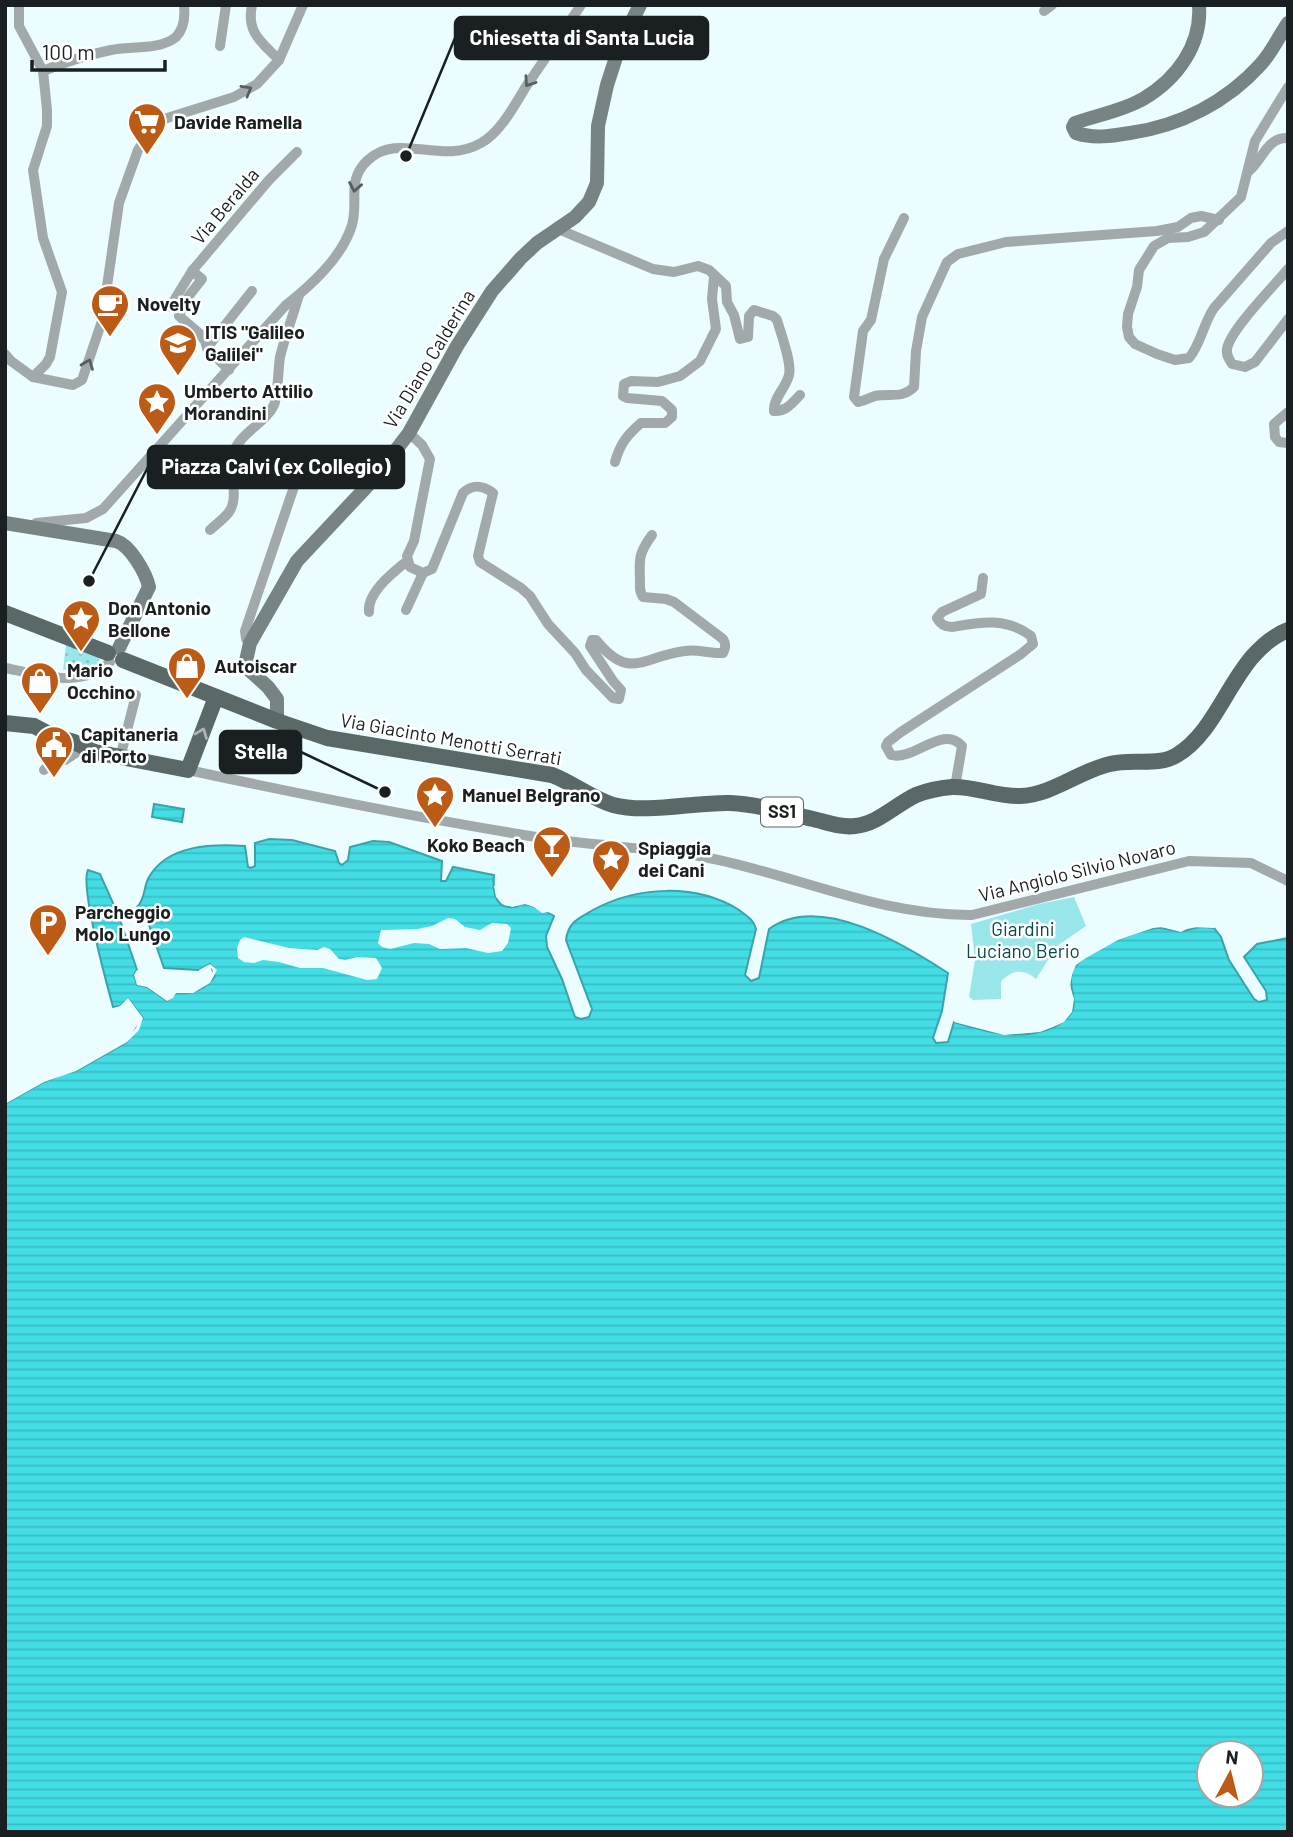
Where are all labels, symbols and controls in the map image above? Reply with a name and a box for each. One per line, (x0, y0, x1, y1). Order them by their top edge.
callout: Chiesetta di Santa Lucia (455, 17, 708, 59)
text: Chiesetta di Santa Lucia (470, 24, 694, 49)
scale bar (32, 28, 164, 72)
text: 100 m (42, 39, 95, 64)
one-way arrow (525, 74, 537, 87)
one-way arrow (239, 85, 252, 98)
supermarket icon: Davide Ramella (126, 101, 168, 156)
place label: Davide Ramella (174, 110, 302, 133)
street label: Via Beralda (186, 163, 263, 249)
one-way arrow (348, 181, 363, 192)
cafe icon: Novelty (89, 283, 131, 338)
street label: Via Diano Calderina (378, 285, 479, 432)
place label: Novelty (137, 292, 201, 315)
place label: ITIS "Galileo Galilei" (205, 320, 305, 365)
school or university icon: ITIS "Galileo Galilei" (157, 322, 199, 377)
one-way arrow (80, 359, 94, 371)
place label: Umberto Attilio Morandini (184, 379, 313, 424)
place icon: Umberto Attilio Morandini (136, 381, 178, 436)
callout: Piazza Calvi (ex Collegio) (148, 446, 404, 488)
text: Piazza Calvi (ex Collegio) (162, 453, 391, 478)
place label: Don Antonio Bellone (108, 596, 211, 641)
place icon: Don Antonio Bellone (60, 598, 102, 653)
shop icon: Autoiscar (166, 645, 208, 700)
place label: Autoiscar (214, 654, 297, 677)
place label: Mario Occhino (67, 658, 135, 703)
shop icon: Mario Occhino (19, 660, 61, 715)
street label: Via Giacinto Menotti Serrati (339, 708, 564, 769)
place label: Capitaneria di Porto (81, 722, 178, 767)
public building icon: Capitaneria di Porto (33, 724, 75, 779)
one-way arrow (194, 728, 208, 740)
callout: Stella (220, 731, 301, 773)
text: Stella (234, 738, 288, 763)
place icon: Manuel Belgrano (414, 774, 456, 829)
place label: Manuel Belgrano (462, 783, 601, 806)
road number: SS1 (761, 798, 803, 826)
bar icon: Koko Beach (531, 824, 573, 879)
place label: Koko Beach (427, 833, 525, 856)
street label: Via Angiolo Silvio Novaro (976, 835, 1178, 906)
place label: Spiaggia dei Cani (638, 836, 711, 881)
place icon: Spiaggia dei Cani (590, 838, 632, 893)
place label: Parcheggio Molo Lungo (75, 900, 171, 945)
parking icon: Parcheggio Molo Lungo (27, 902, 69, 957)
park label: Giardini Luciano Berio (966, 917, 1080, 962)
north arrow (1195, 1739, 1265, 1809)
text: N (1224, 1744, 1240, 1769)

